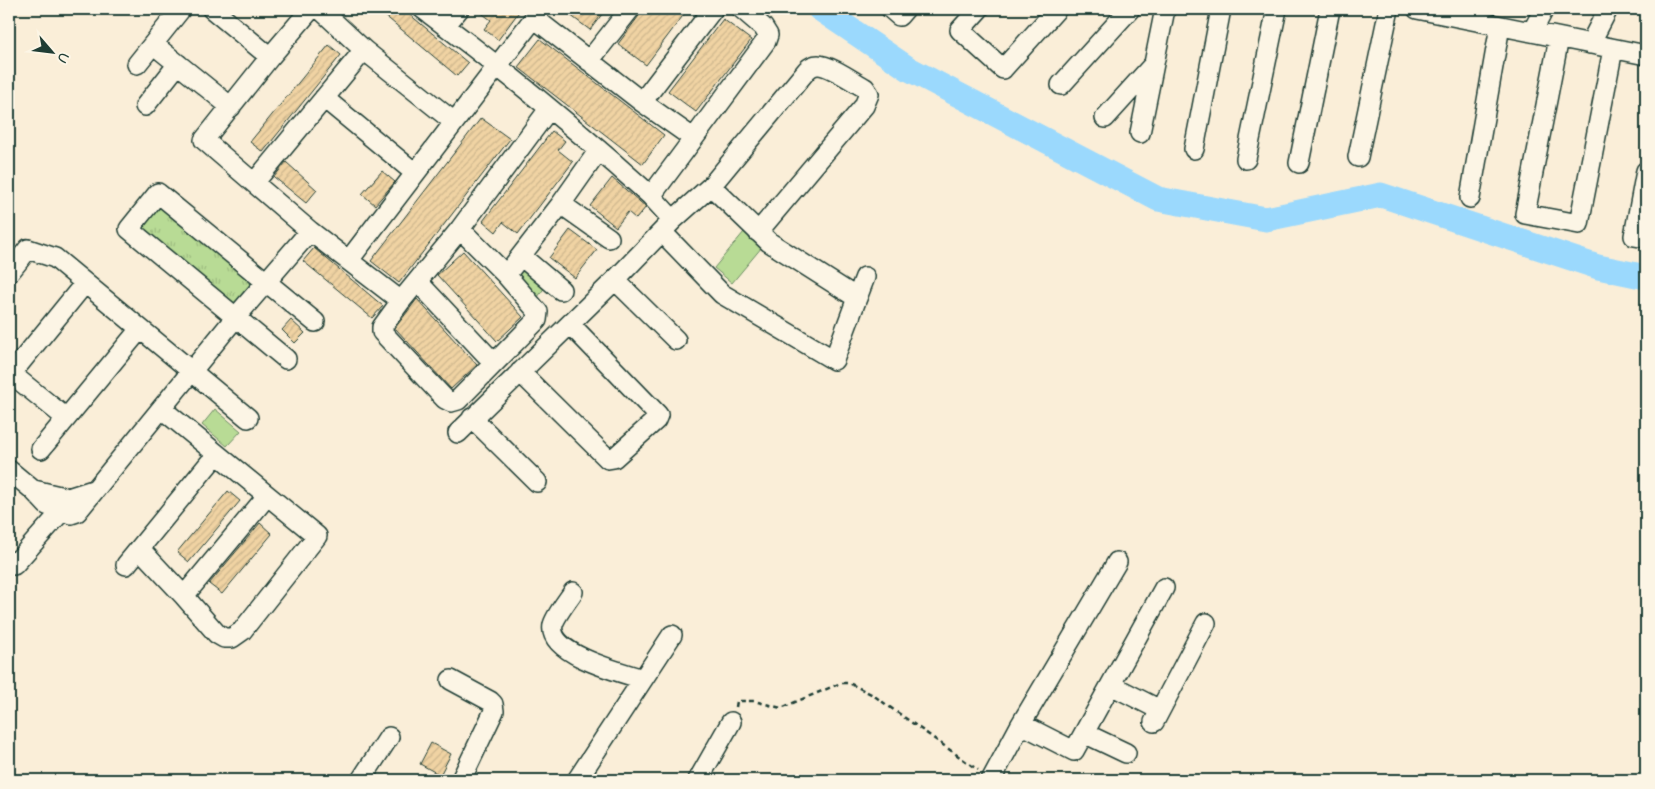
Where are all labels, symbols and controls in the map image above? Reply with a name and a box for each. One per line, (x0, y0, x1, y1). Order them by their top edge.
north arrow (28, 28, 78, 78)
text: U (53, 50, 73, 66)

